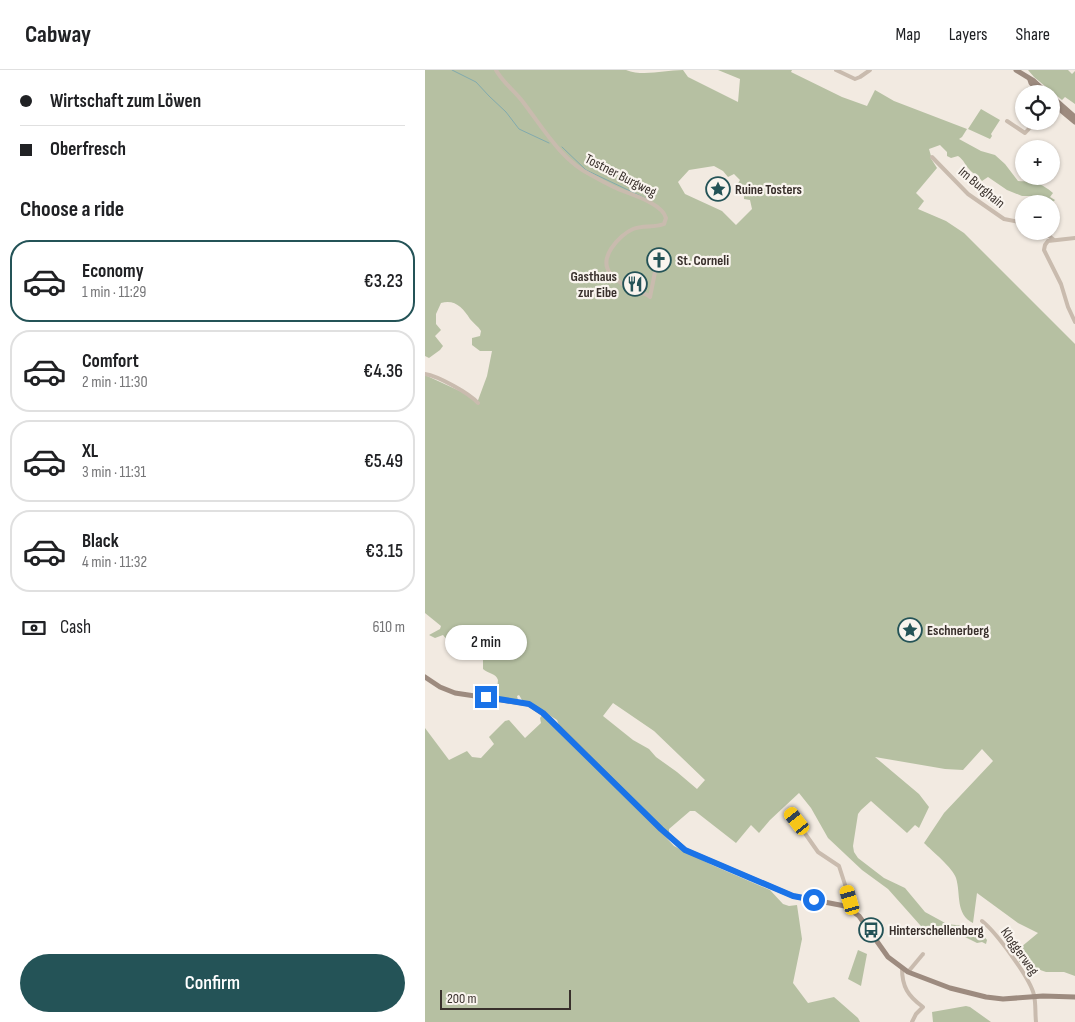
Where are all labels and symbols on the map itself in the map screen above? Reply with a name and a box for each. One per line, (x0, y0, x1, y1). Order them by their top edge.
street label: Tostner Burgweg (582, 150, 660, 201)
street label: Im Burghain (955, 163, 1008, 212)
place icon: Ruine Tosters (705, 176, 731, 202)
place label: Ruine Tosters (735, 181, 802, 198)
church icon: St. Corneli (646, 247, 672, 273)
place label: St. Corneli (677, 252, 729, 269)
place label: Gasthaus zur Eibe (571, 268, 617, 301)
restaurant icon: Gasthaus zur Eibe (622, 271, 648, 297)
place icon: Eschnerberg (897, 617, 923, 643)
place label: Eschnerberg (927, 622, 989, 639)
callout: 2 min (445, 624, 527, 660)
route end (475, 686, 497, 708)
car (781, 805, 812, 837)
car (838, 884, 861, 916)
route start (803, 889, 825, 911)
bus stop icon: Hinterschellenberg (858, 917, 884, 943)
place label: Hinterschellenberg (889, 922, 984, 939)
street label: Kloggerweg (997, 924, 1042, 979)
scale bar (440, 987, 571, 1010)

